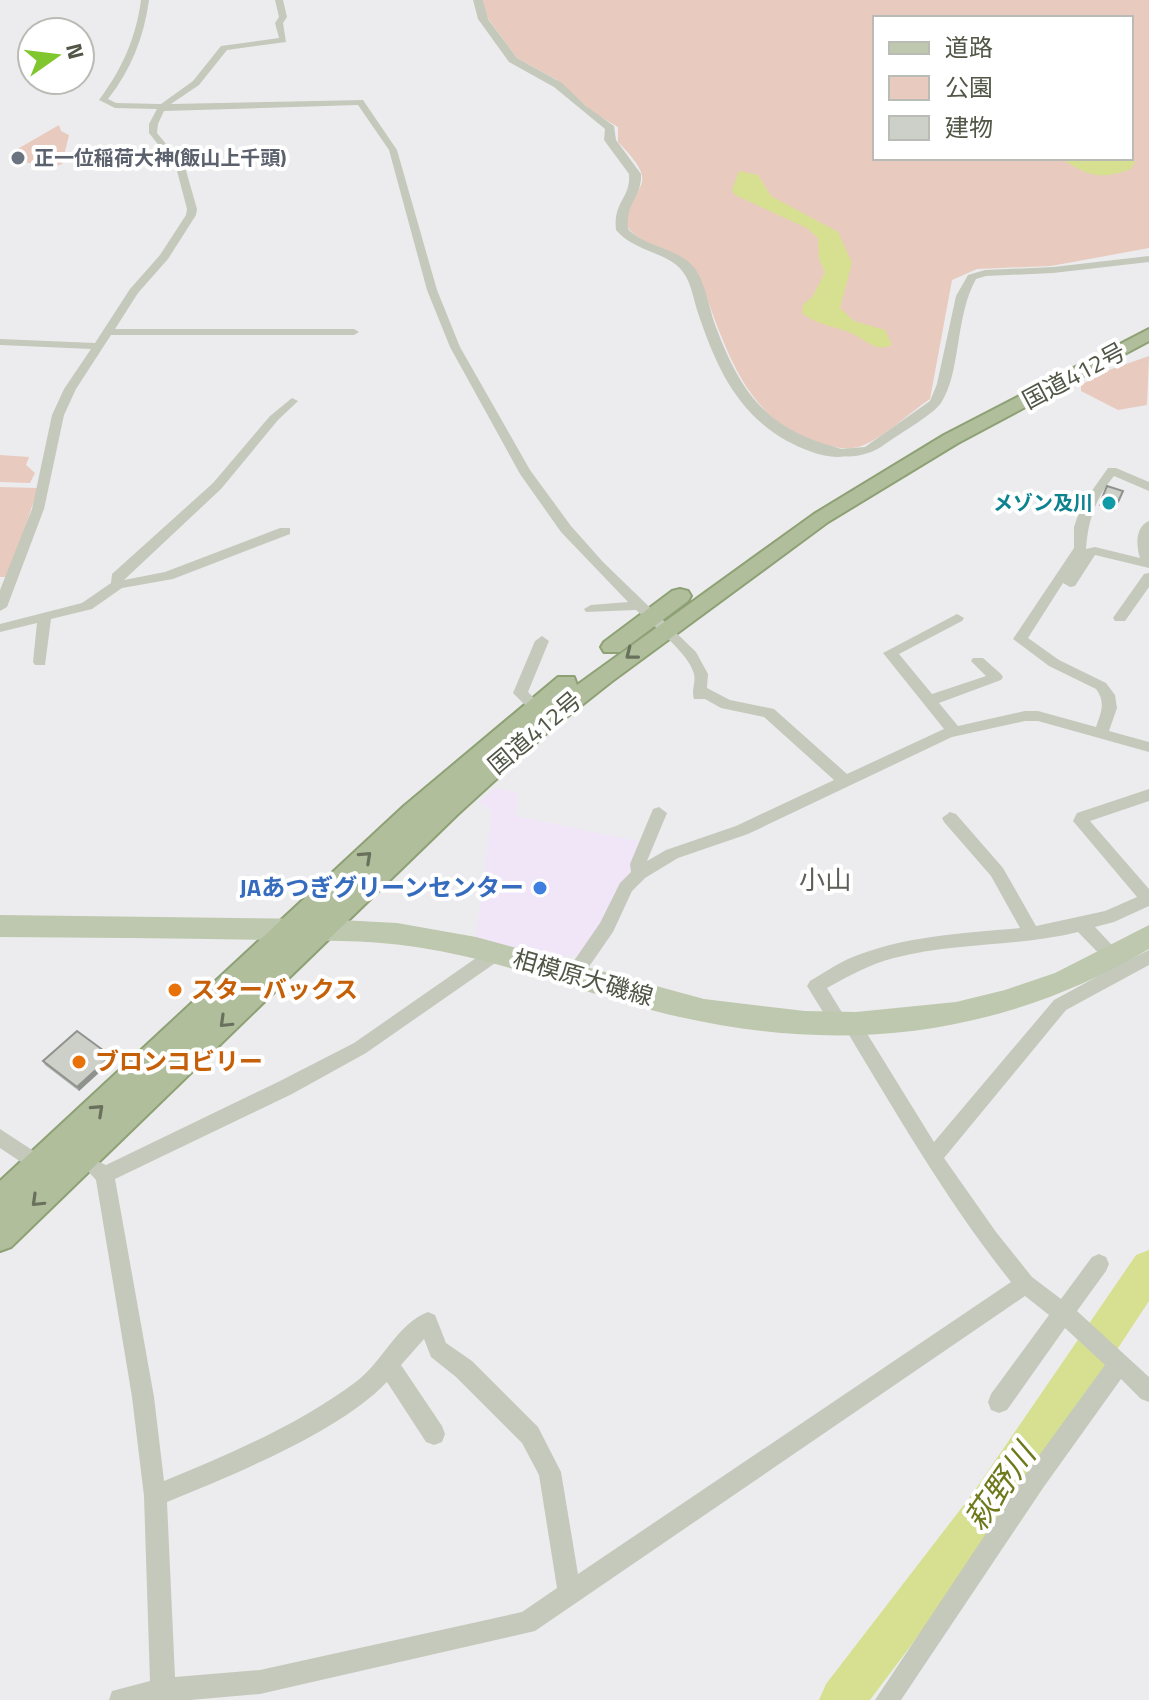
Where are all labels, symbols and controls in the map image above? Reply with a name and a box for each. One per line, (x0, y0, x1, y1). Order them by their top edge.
north arrow (16, 16, 96, 96)
legend (873, 16, 1133, 160)
text: 道路 (945, 29, 993, 65)
text: N (57, 40, 94, 63)
text: 公園 (945, 69, 993, 105)
text: 建物 (945, 109, 993, 145)
place label: 正一位稲荷大神(飯山上千頭) (34, 142, 286, 173)
marker: 正一位稲荷大神(飯山上千頭) (9, 149, 27, 167)
street label: 国道412号 (1015, 333, 1132, 417)
place label: メゾン及川 (993, 487, 1093, 518)
marker: メゾン及川 (1100, 494, 1118, 512)
one-way arrow (625, 645, 640, 659)
street label: 国道412号 (480, 682, 589, 782)
one-way arrow (357, 852, 372, 866)
district label: 小山 (799, 860, 851, 899)
place label: JAあつぎグリーンセンター (240, 869, 524, 905)
marker: JAあつぎグリーンセンター (531, 879, 549, 897)
street label: 相模原大磯線 (509, 940, 657, 1014)
place label: スターバックス (191, 971, 358, 1007)
marker: スターバックス (166, 981, 184, 999)
one-way arrow (220, 1012, 235, 1026)
place label: ブロンコビリー (95, 1043, 263, 1079)
marker: ブロンコビリー (70, 1053, 88, 1071)
one-way arrow (88, 1106, 103, 1120)
one-way arrow (32, 1191, 46, 1206)
water label: 萩野川 (952, 1431, 1048, 1540)

